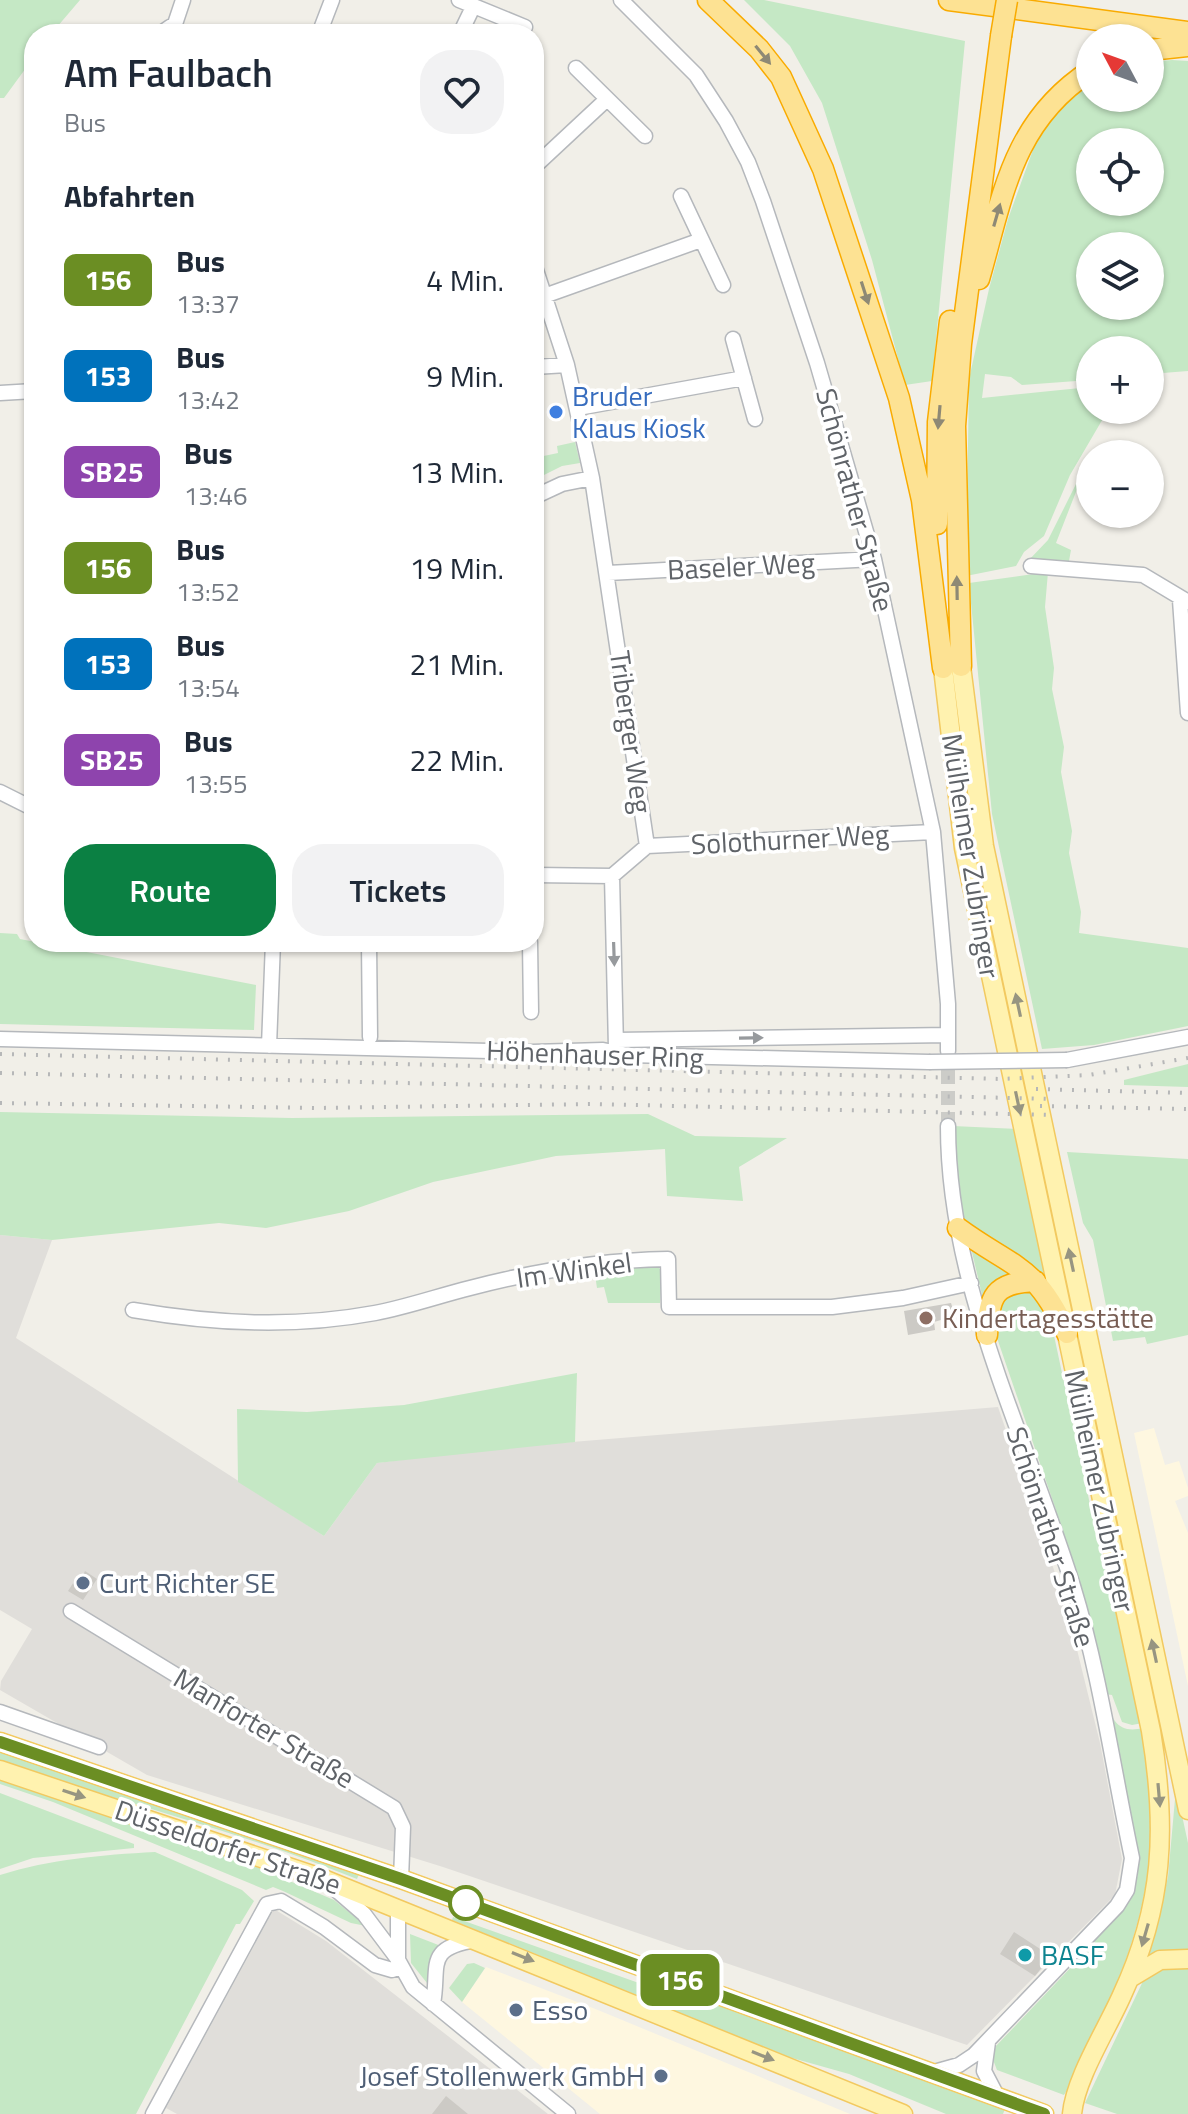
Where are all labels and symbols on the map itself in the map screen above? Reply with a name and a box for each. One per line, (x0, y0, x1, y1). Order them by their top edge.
north arrow (1076, 24, 1164, 112)
one-way arrow (755, 45, 771, 65)
one-way arrow (991, 203, 1004, 227)
one-way arrow (859, 281, 872, 305)
place label: Bruder Klaus Kiosk (572, 374, 706, 449)
street label: Schönrather Straße (805, 383, 906, 616)
marker: Bruder Klaus Kiosk (547, 403, 565, 421)
one-way arrow (932, 405, 945, 430)
street label: Baseler Weg (666, 540, 816, 591)
one-way arrow (951, 575, 963, 600)
street label: Triberger Weg (599, 648, 664, 816)
street label: Mülheimer Zubringer (931, 731, 1012, 982)
street label: Solothurner Weg (690, 812, 890, 865)
one-way arrow (608, 942, 621, 967)
one-way arrow (1011, 992, 1024, 1017)
street label: Höhenhauser Ring (486, 1028, 704, 1079)
one-way arrow (739, 1031, 764, 1044)
one-way arrow (1012, 1091, 1025, 1116)
street label: Im Winkel (513, 1240, 634, 1299)
one-way arrow (1064, 1247, 1077, 1272)
place label: Kindertagesstätte (942, 1296, 1154, 1339)
marker: Kindertagesstätte (917, 1309, 935, 1327)
street label: Mülheimer Zubringer (1054, 1366, 1147, 1616)
street label: Schönrather Straße (996, 1421, 1107, 1653)
place label: Curt Richter SE (99, 1561, 276, 1604)
marker: Curt Richter SE (74, 1574, 92, 1592)
one-way arrow (1147, 1638, 1160, 1663)
street label: Manforter Straße (166, 1656, 363, 1799)
one-way arrow (1153, 1782, 1166, 1807)
street label: Düsseldorfer Straße (109, 1788, 347, 1905)
one-way arrow (63, 1789, 87, 1801)
unlabelled marker (449, 1886, 483, 1920)
one-way arrow (1138, 1923, 1151, 1947)
place label: BASF (1041, 1933, 1104, 1976)
marker: BASF (1016, 1946, 1034, 1964)
one-way arrow (511, 1951, 535, 1964)
line badge: 156 (634, 1954, 726, 2006)
place label: Esso (532, 1988, 588, 2031)
marker: Esso (507, 2001, 525, 2019)
one-way arrow (751, 2050, 775, 2063)
place label: Josef Stollenwerk GmbH (359, 2054, 645, 2097)
marker: Josef Stollenwerk GmbH (652, 2067, 670, 2085)

